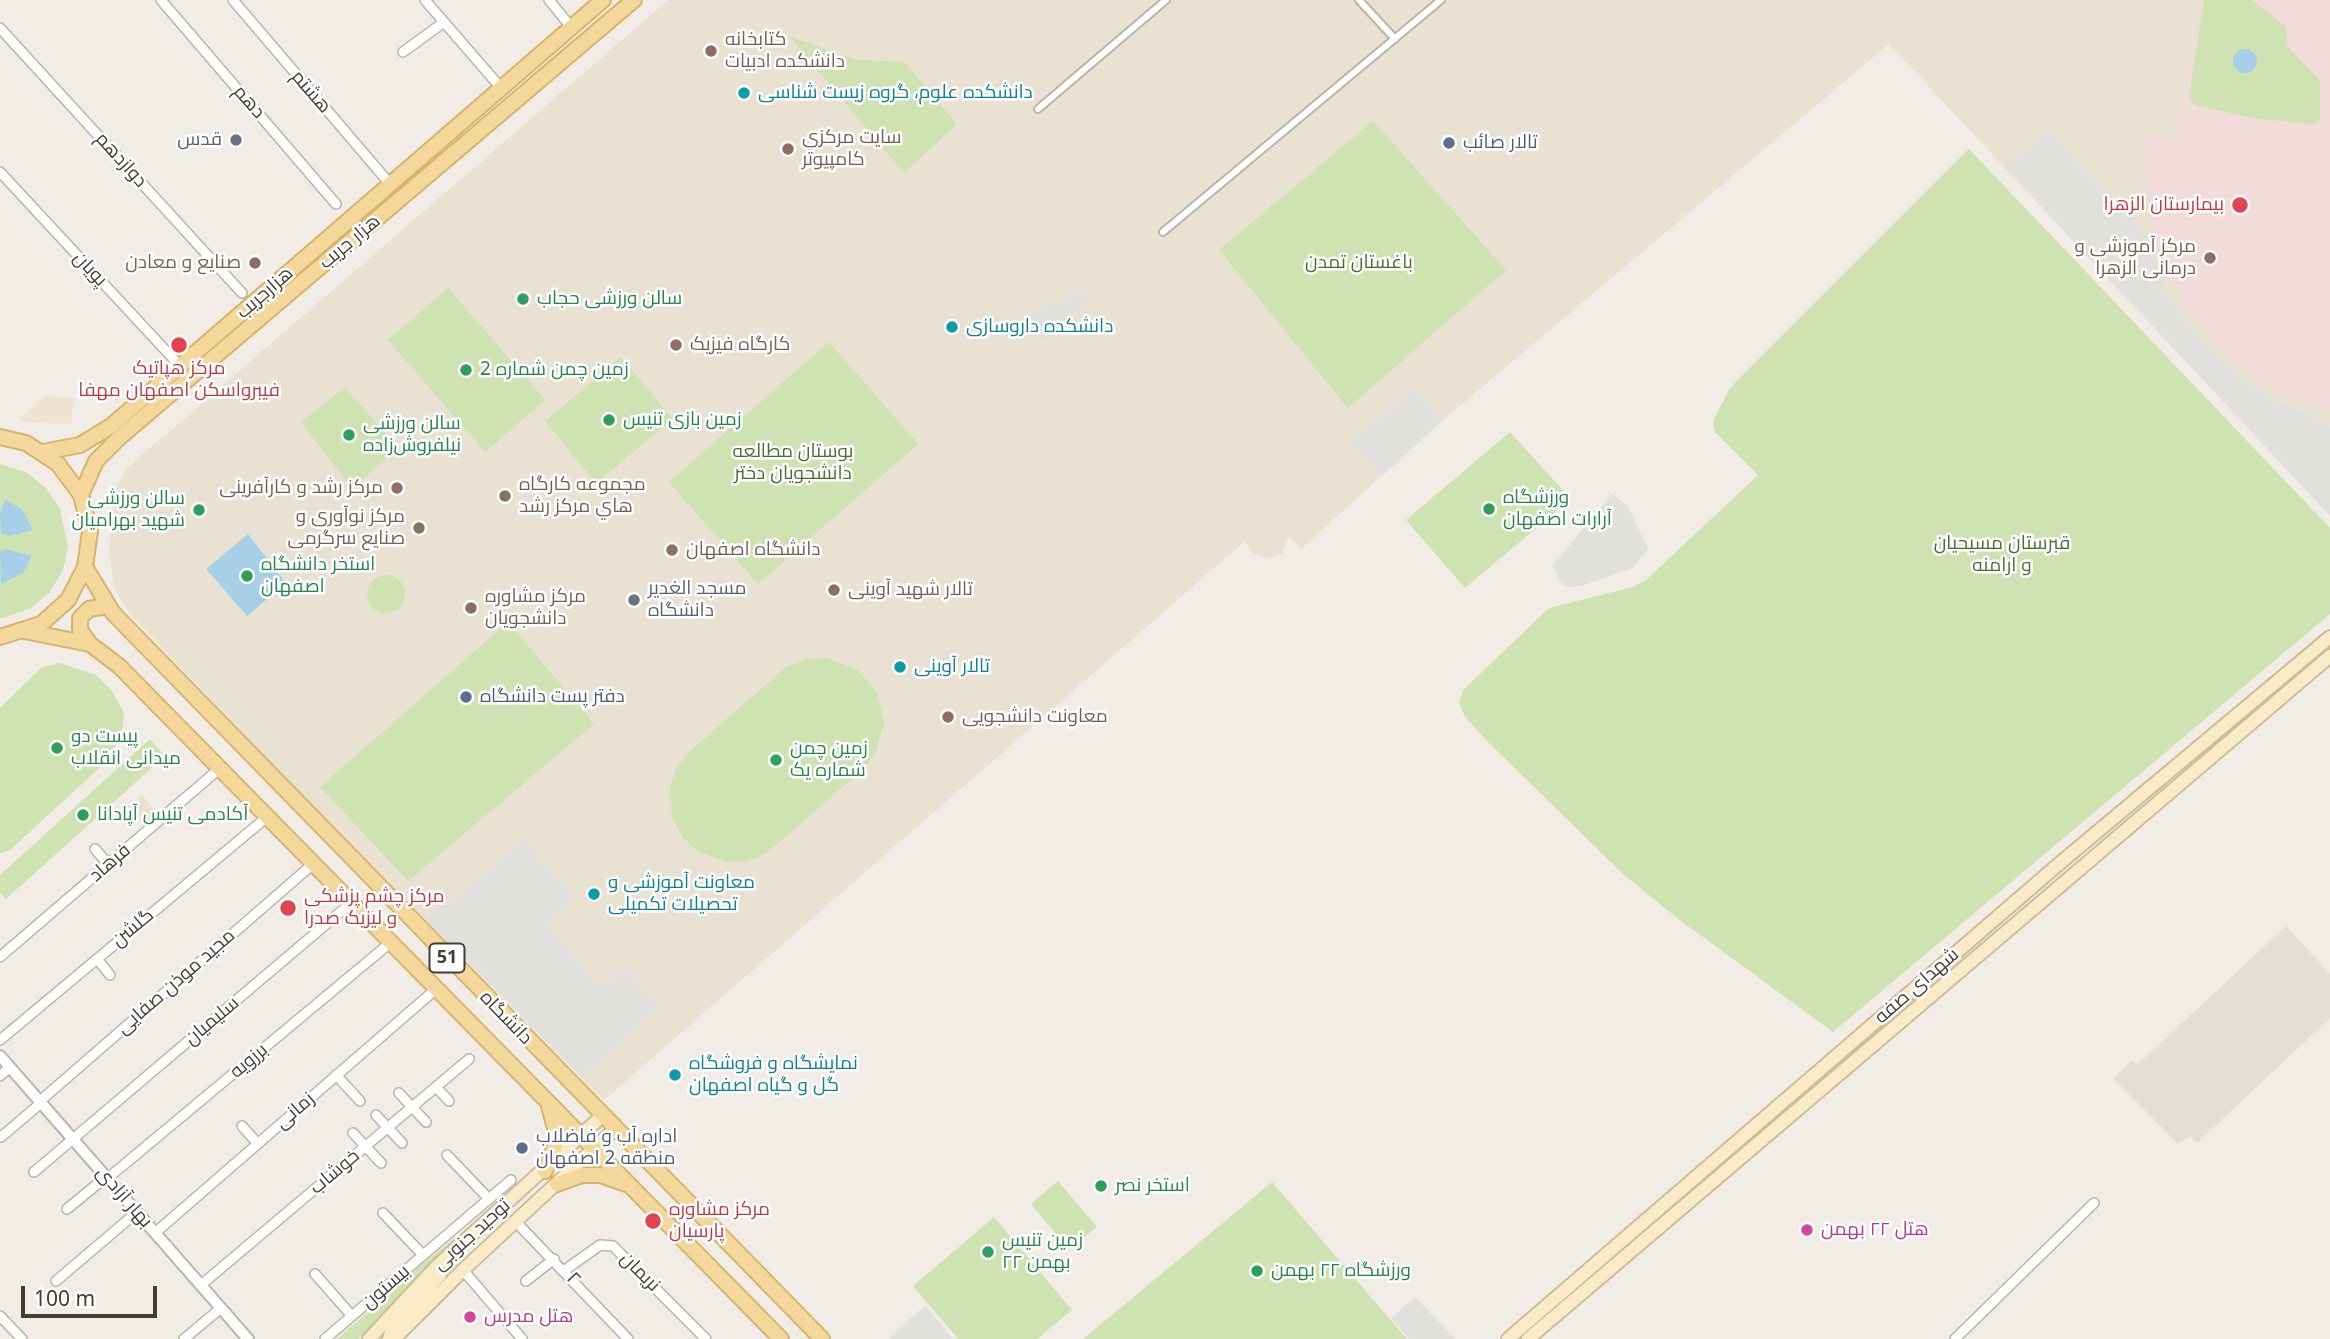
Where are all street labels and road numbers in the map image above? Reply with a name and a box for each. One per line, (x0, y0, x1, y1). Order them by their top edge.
street label: هشتم (286, 66, 336, 118)
street label: دهم (228, 81, 270, 123)
street label: دوازدهم (90, 128, 152, 192)
street label: هزار جریب (315, 210, 385, 274)
street label: پویان (68, 247, 112, 291)
street label: هزارجریب (232, 262, 298, 324)
street label: فرهاد (85, 839, 135, 887)
street label: گلشن (107, 904, 159, 952)
street label: مجید موذن صفایی (112, 924, 240, 1040)
street label: شهدای صفه (1870, 943, 1964, 1029)
road number: 51 (430, 944, 464, 973)
street label: دانشگاه (475, 986, 537, 1050)
street label: سلیمیان (180, 992, 244, 1050)
street label: برزویه (226, 1039, 272, 1083)
street label: زمانی (271, 1088, 319, 1134)
street label: خوشاب (306, 1145, 364, 1199)
street label: بهار آزادی (91, 1161, 157, 1233)
street label: توحید جنوبی (429, 1194, 515, 1276)
street label: نریمان (615, 1247, 665, 1297)
street label: بیستون (357, 1260, 415, 1314)
street label: ۲ (561, 1268, 585, 1290)

